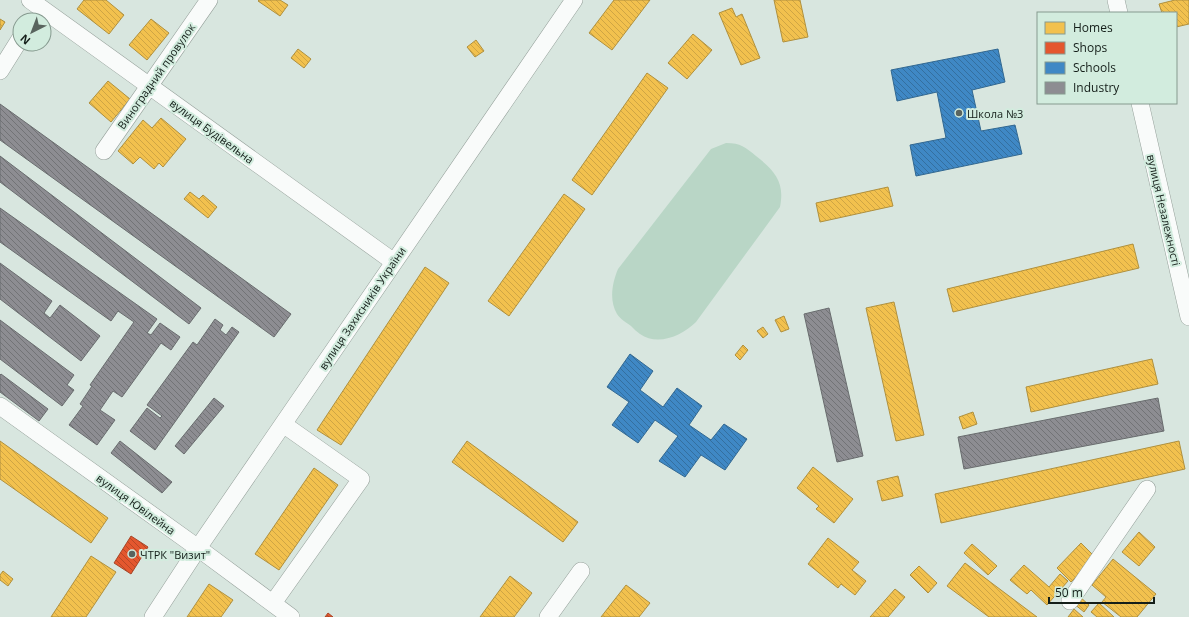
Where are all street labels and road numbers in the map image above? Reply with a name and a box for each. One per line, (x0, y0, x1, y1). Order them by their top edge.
street label: Виноградний провулок (114, 20, 198, 132)
street label: вулиця Будівельна (167, 95, 257, 167)
street label: вулиця Незалежності (1144, 153, 1184, 267)
street label: вулиця Захисників України (315, 244, 409, 372)
street label: вулиця Ювілейна (94, 470, 178, 538)

